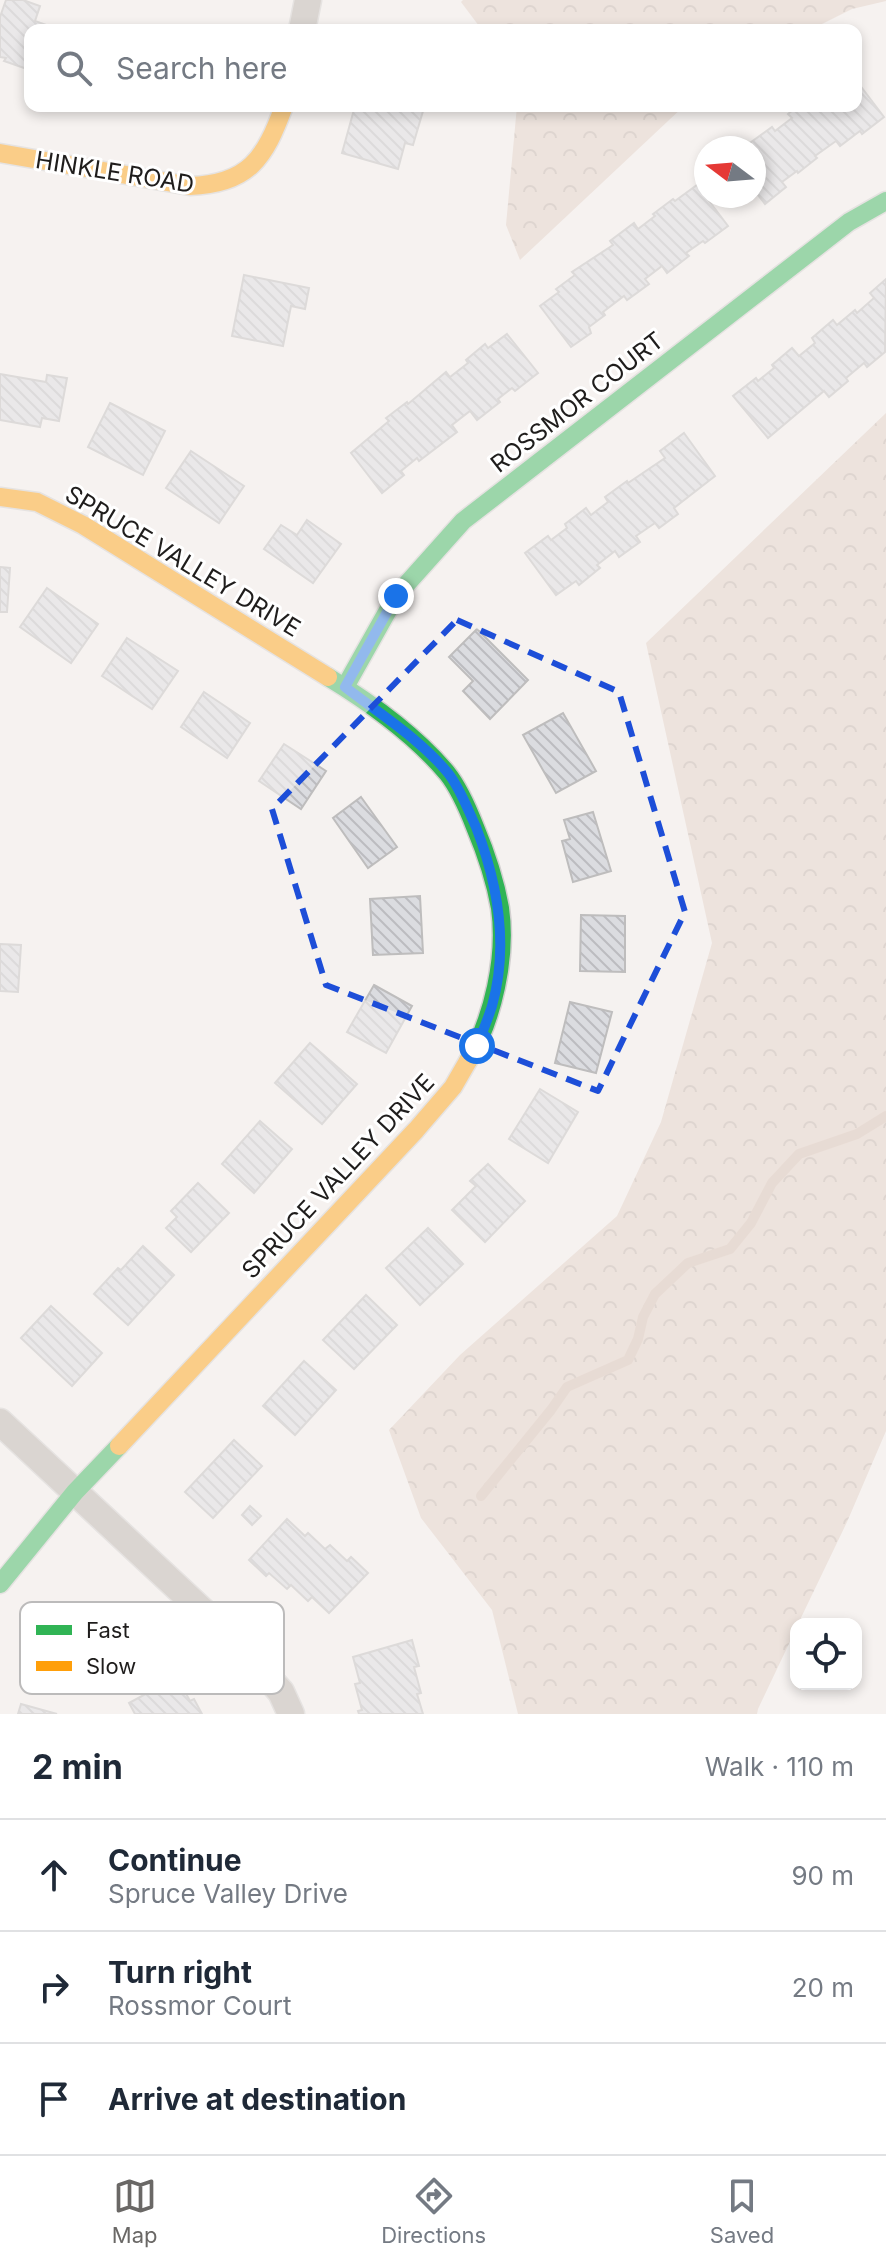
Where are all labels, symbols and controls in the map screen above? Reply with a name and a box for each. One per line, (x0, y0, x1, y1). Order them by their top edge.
search box (24, 24, 862, 112)
icon: search (52, 46, 96, 90)
text: Search here (116, 50, 288, 86)
north arrow (694, 136, 766, 208)
street label: HINKLE ROAD (34, 145, 196, 199)
street label: ROSSMOR COURT (485, 325, 669, 479)
street label: SPRUCE VALLEY DRIVE (60, 479, 306, 643)
route end (378, 578, 414, 614)
route start (459, 1028, 495, 1064)
street label: SPRUCE VALLEY DRIVE (236, 1068, 440, 1284)
legend (20, 1602, 284, 1694)
text: Fast (86, 1617, 130, 1643)
map controls (790, 1618, 862, 1690)
button: locate (790, 1618, 862, 1690)
text: Slow (86, 1653, 136, 1679)
text: 2 min (32, 1746, 123, 1787)
text: Walk · 110 m (705, 1751, 854, 1782)
text: Continue (108, 1842, 242, 1878)
icon: ahead (32, 1853, 76, 1897)
text: 90 m (791, 1860, 854, 1891)
text: Spruce Valley Drive (108, 1878, 348, 1909)
text: Turn right (108, 1954, 252, 1990)
icon: right (32, 1965, 76, 2009)
text: 20 m (792, 1972, 854, 2003)
text: Rossmor Court (108, 1990, 292, 2021)
icon: arrive (32, 2077, 76, 2121)
text: Arrive at destination (108, 2081, 406, 2117)
tab: Map (112, 2174, 158, 2248)
tab: Directions (381, 2174, 486, 2248)
tab: Saved (710, 2174, 774, 2248)

